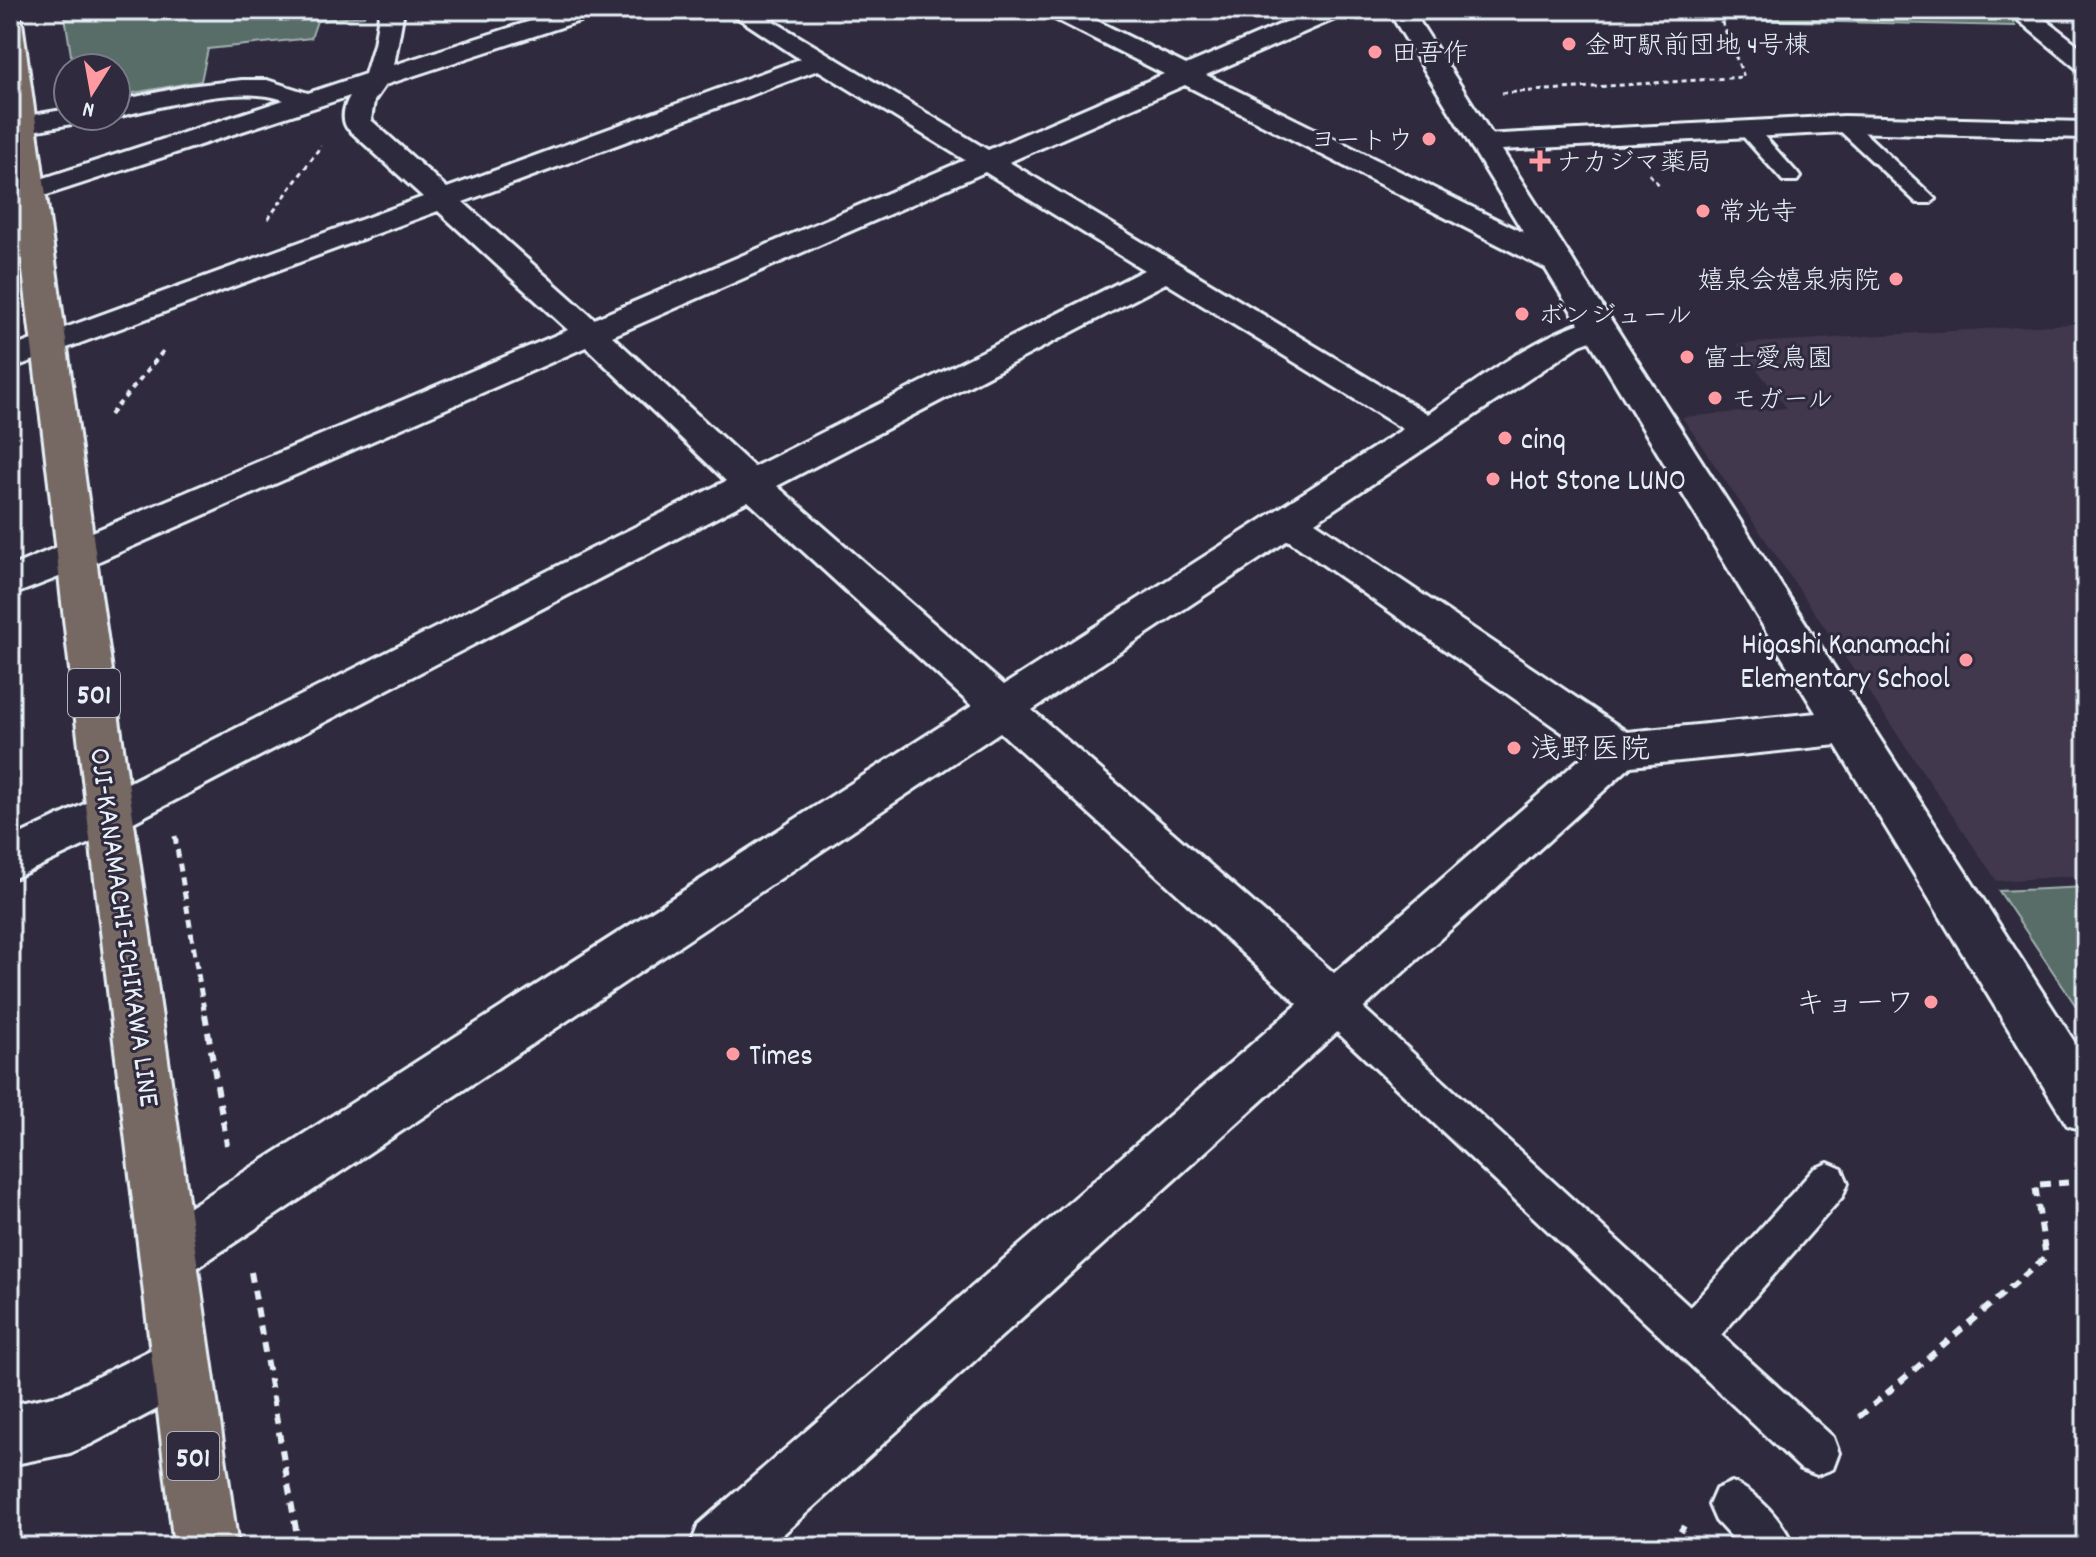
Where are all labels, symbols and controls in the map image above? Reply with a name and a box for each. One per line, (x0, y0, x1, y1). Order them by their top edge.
place label: 金町駅前団地 4号棟 (1585, 29, 1810, 66)
marker: 金町駅前団地 4号棟 (1560, 35, 1578, 53)
place label: 田吾作 (1391, 37, 1469, 74)
marker: 田吾作 (1366, 43, 1384, 61)
north arrow (52, 52, 132, 132)
text: N (80, 92, 97, 124)
place label: ヨートウ (1311, 124, 1413, 161)
marker: ヨートウ (1420, 130, 1438, 148)
place label: ナカジマ薬局 (1556, 146, 1712, 183)
marker: ナカジマ薬局 (1531, 152, 1549, 170)
place label: 常光寺 (1719, 196, 1797, 233)
marker: 常光寺 (1694, 202, 1712, 220)
place label: 嬉泉会嬉泉病院 (1698, 264, 1880, 301)
marker: 嬉泉会嬉泉病院 (1887, 270, 1905, 288)
place label: ボンジュール (1538, 299, 1692, 336)
marker: ボンジュール (1513, 305, 1531, 323)
place label: 富士愛鳥園 (1703, 342, 1833, 379)
marker: 富士愛鳥園 (1678, 348, 1696, 366)
place label: モガール (1731, 383, 1833, 420)
marker: モガール (1706, 389, 1724, 407)
place label: cinq (1521, 421, 1566, 464)
marker: cinq (1496, 429, 1514, 447)
place label: Hot Stone LUNO (1509, 462, 1686, 505)
marker: Hot Stone LUNO (1484, 470, 1502, 488)
place label: Higashi Kanamachi Elementary School (1740, 626, 1950, 703)
marker: Higashi Kanamachi Elementary School (1957, 651, 1975, 669)
road number: 501 (68, 669, 120, 717)
place label: 浅野医院 (1530, 731, 1650, 774)
marker: 浅野医院 (1505, 739, 1523, 757)
street label: OJI-KANAMACHI-ICHIKAWA LINE (75, 745, 168, 1110)
place label: キョーワ (1795, 985, 1915, 1028)
marker: キョーワ (1922, 993, 1940, 1011)
place label: Times (749, 1037, 813, 1080)
marker: Times (724, 1045, 742, 1063)
road number: 501 (167, 1432, 219, 1480)

